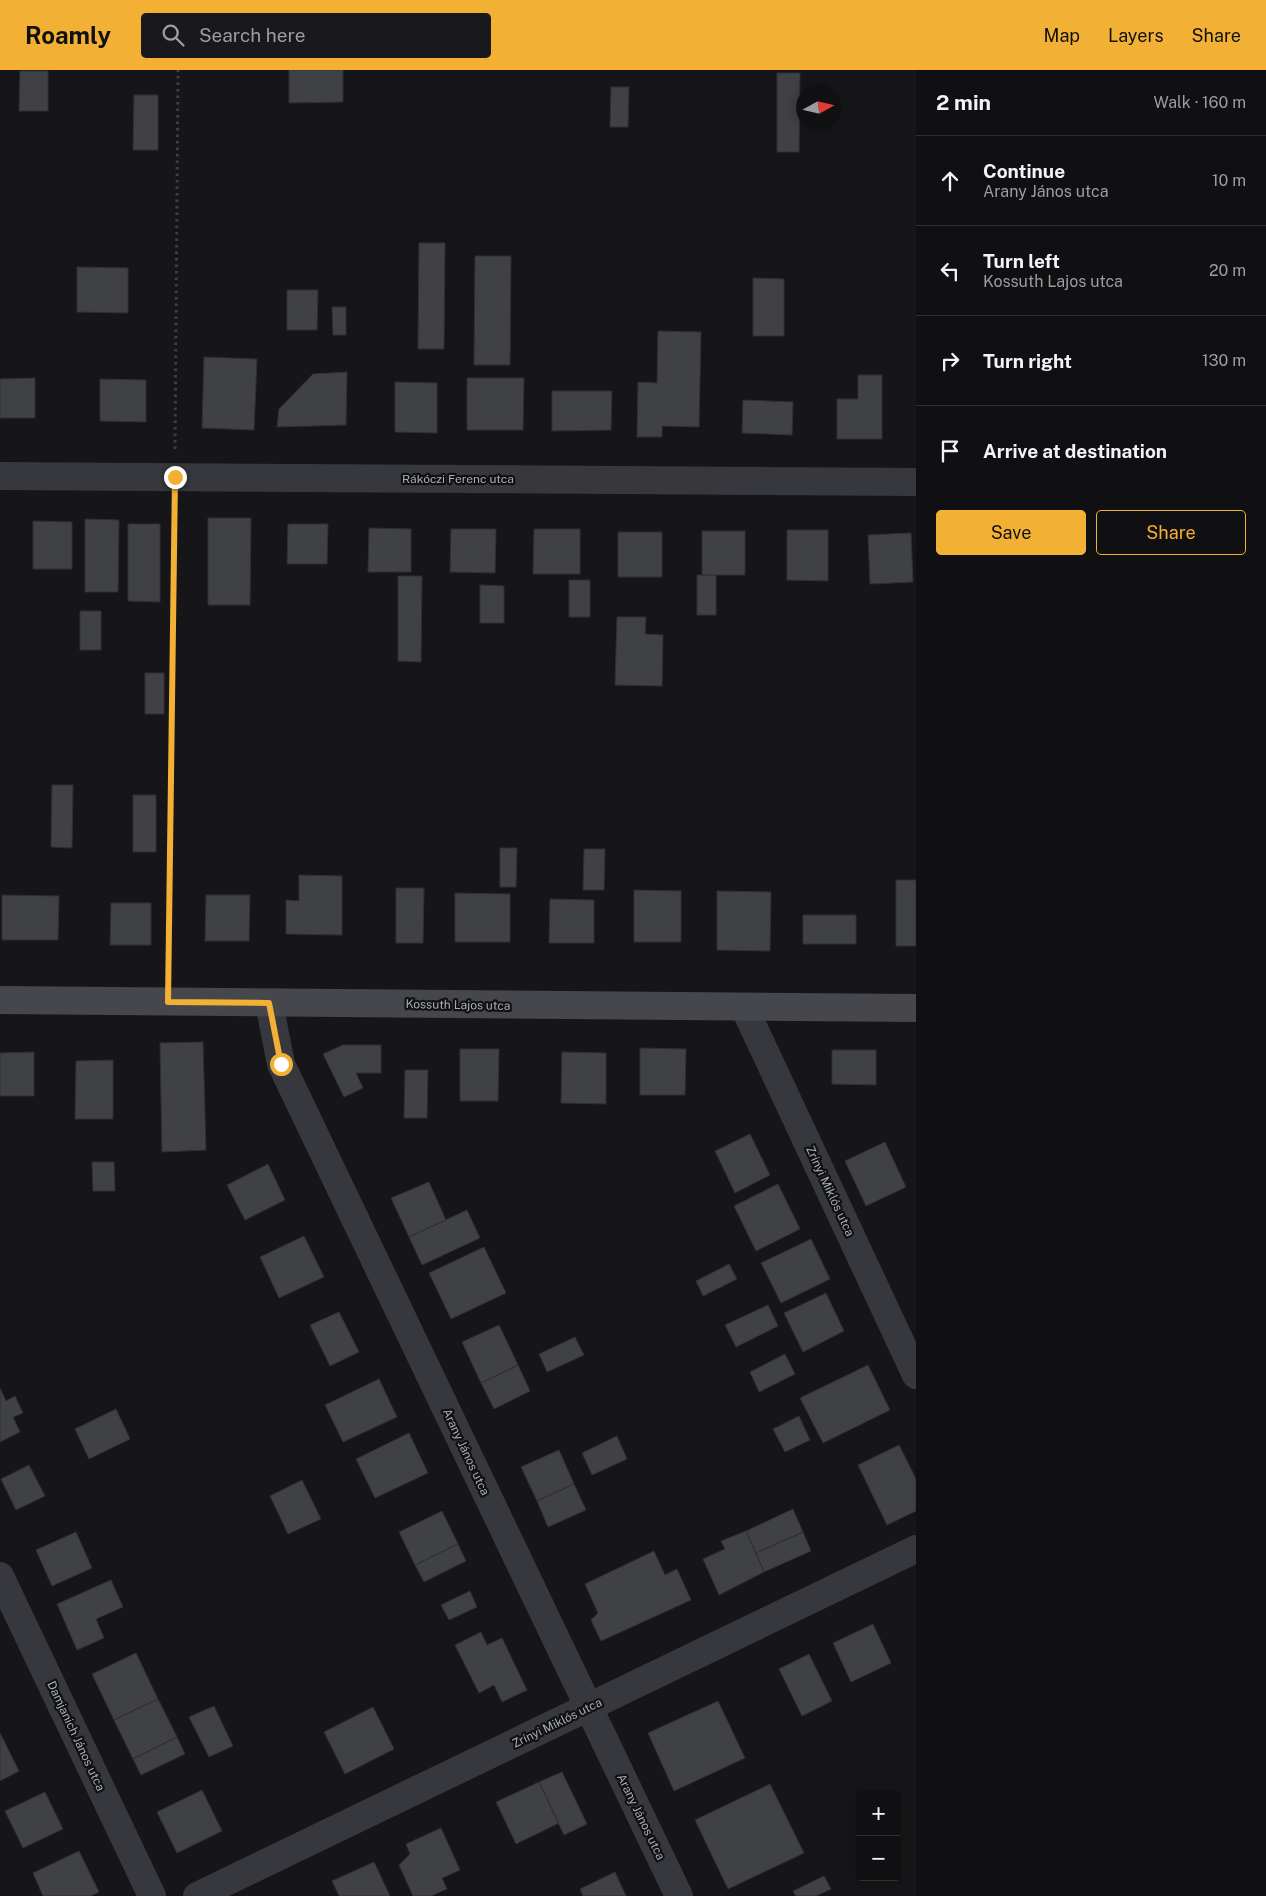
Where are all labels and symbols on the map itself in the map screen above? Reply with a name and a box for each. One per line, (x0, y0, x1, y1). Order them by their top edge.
north arrow (796, 85, 841, 130)
route end (164, 466, 187, 489)
street label: Rákóczi Ferenc utca (402, 472, 514, 486)
street label: Kossuth Lajos utca (405, 997, 511, 1013)
route start (270, 1053, 293, 1076)
street label: Zrínyi Miklós utca (803, 1144, 857, 1238)
street label: Arany János utca (440, 1406, 492, 1498)
street label: Damjanich János utca (44, 1679, 108, 1793)
street label: Zrínyi Miklós utca (510, 1695, 604, 1751)
street label: Arany János utca (614, 1772, 668, 1862)

